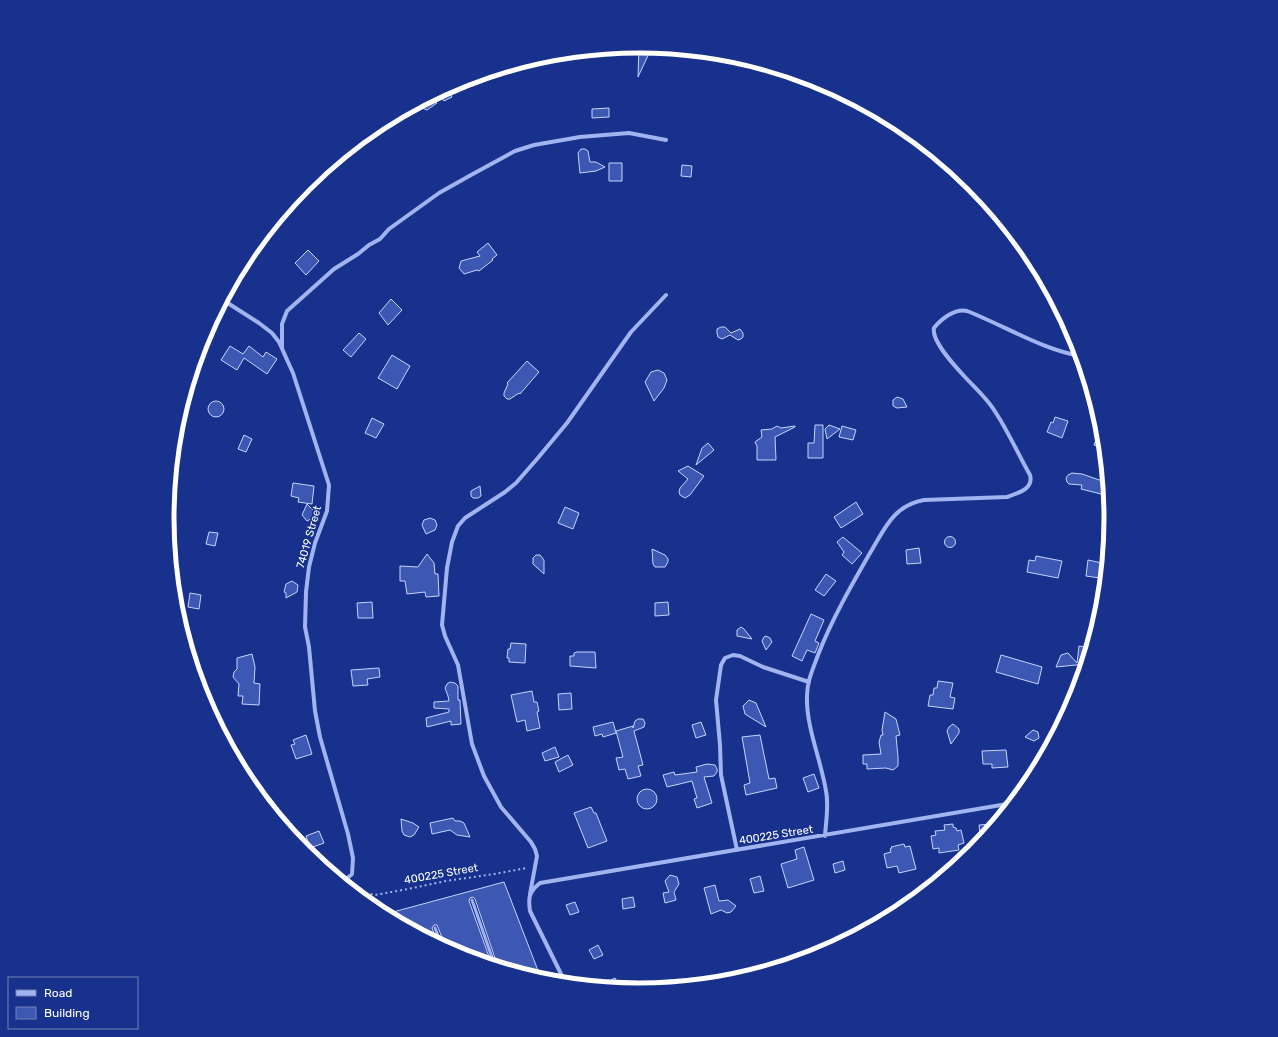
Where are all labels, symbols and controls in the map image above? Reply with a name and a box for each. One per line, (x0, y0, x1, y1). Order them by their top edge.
street label: 74019 Street (294, 503, 324, 570)
street label: 400225 Street (738, 823, 815, 847)
street label: 400225 Street (403, 861, 480, 887)
legend (8, 977, 138, 1029)
text: Road (44, 986, 72, 1000)
text: Building (44, 1006, 90, 1020)

